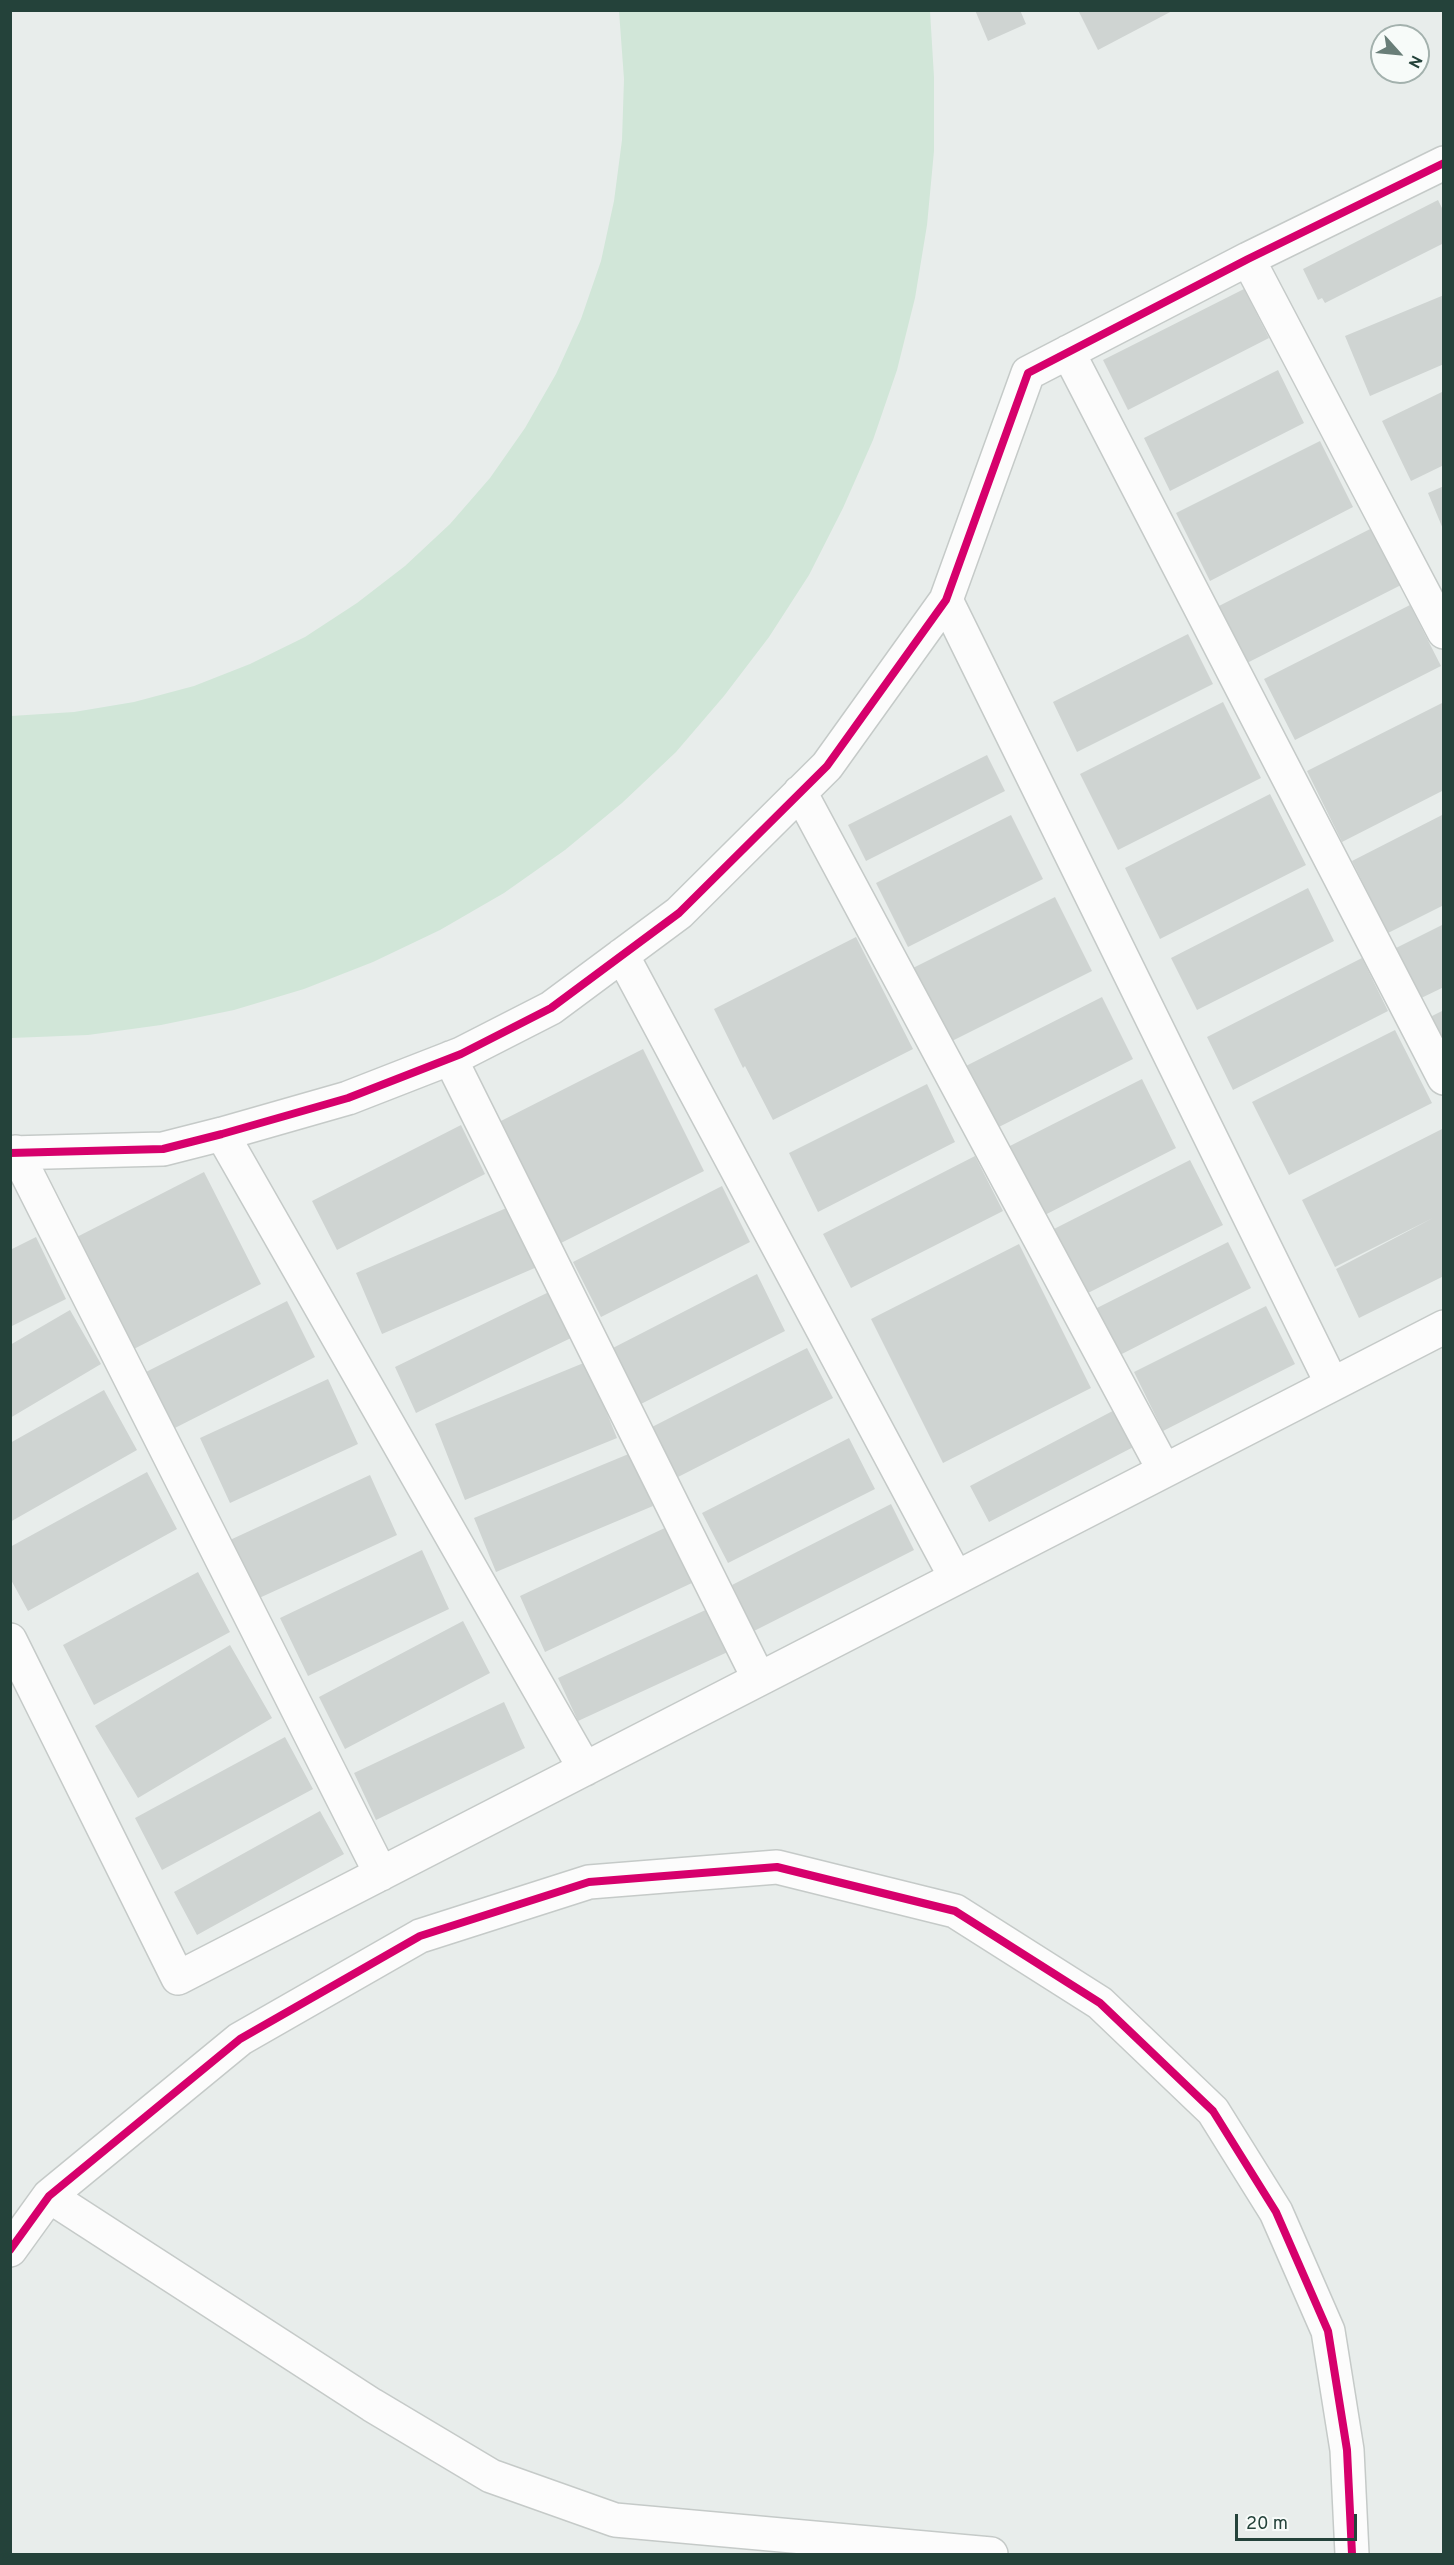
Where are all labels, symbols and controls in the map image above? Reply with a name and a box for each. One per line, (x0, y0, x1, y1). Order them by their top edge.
north arrow (1370, 24, 1430, 84)
text: N (1403, 52, 1426, 71)
scale bar (1238, 2502, 1360, 2540)
text: 20 m (1246, 2513, 1288, 2536)

